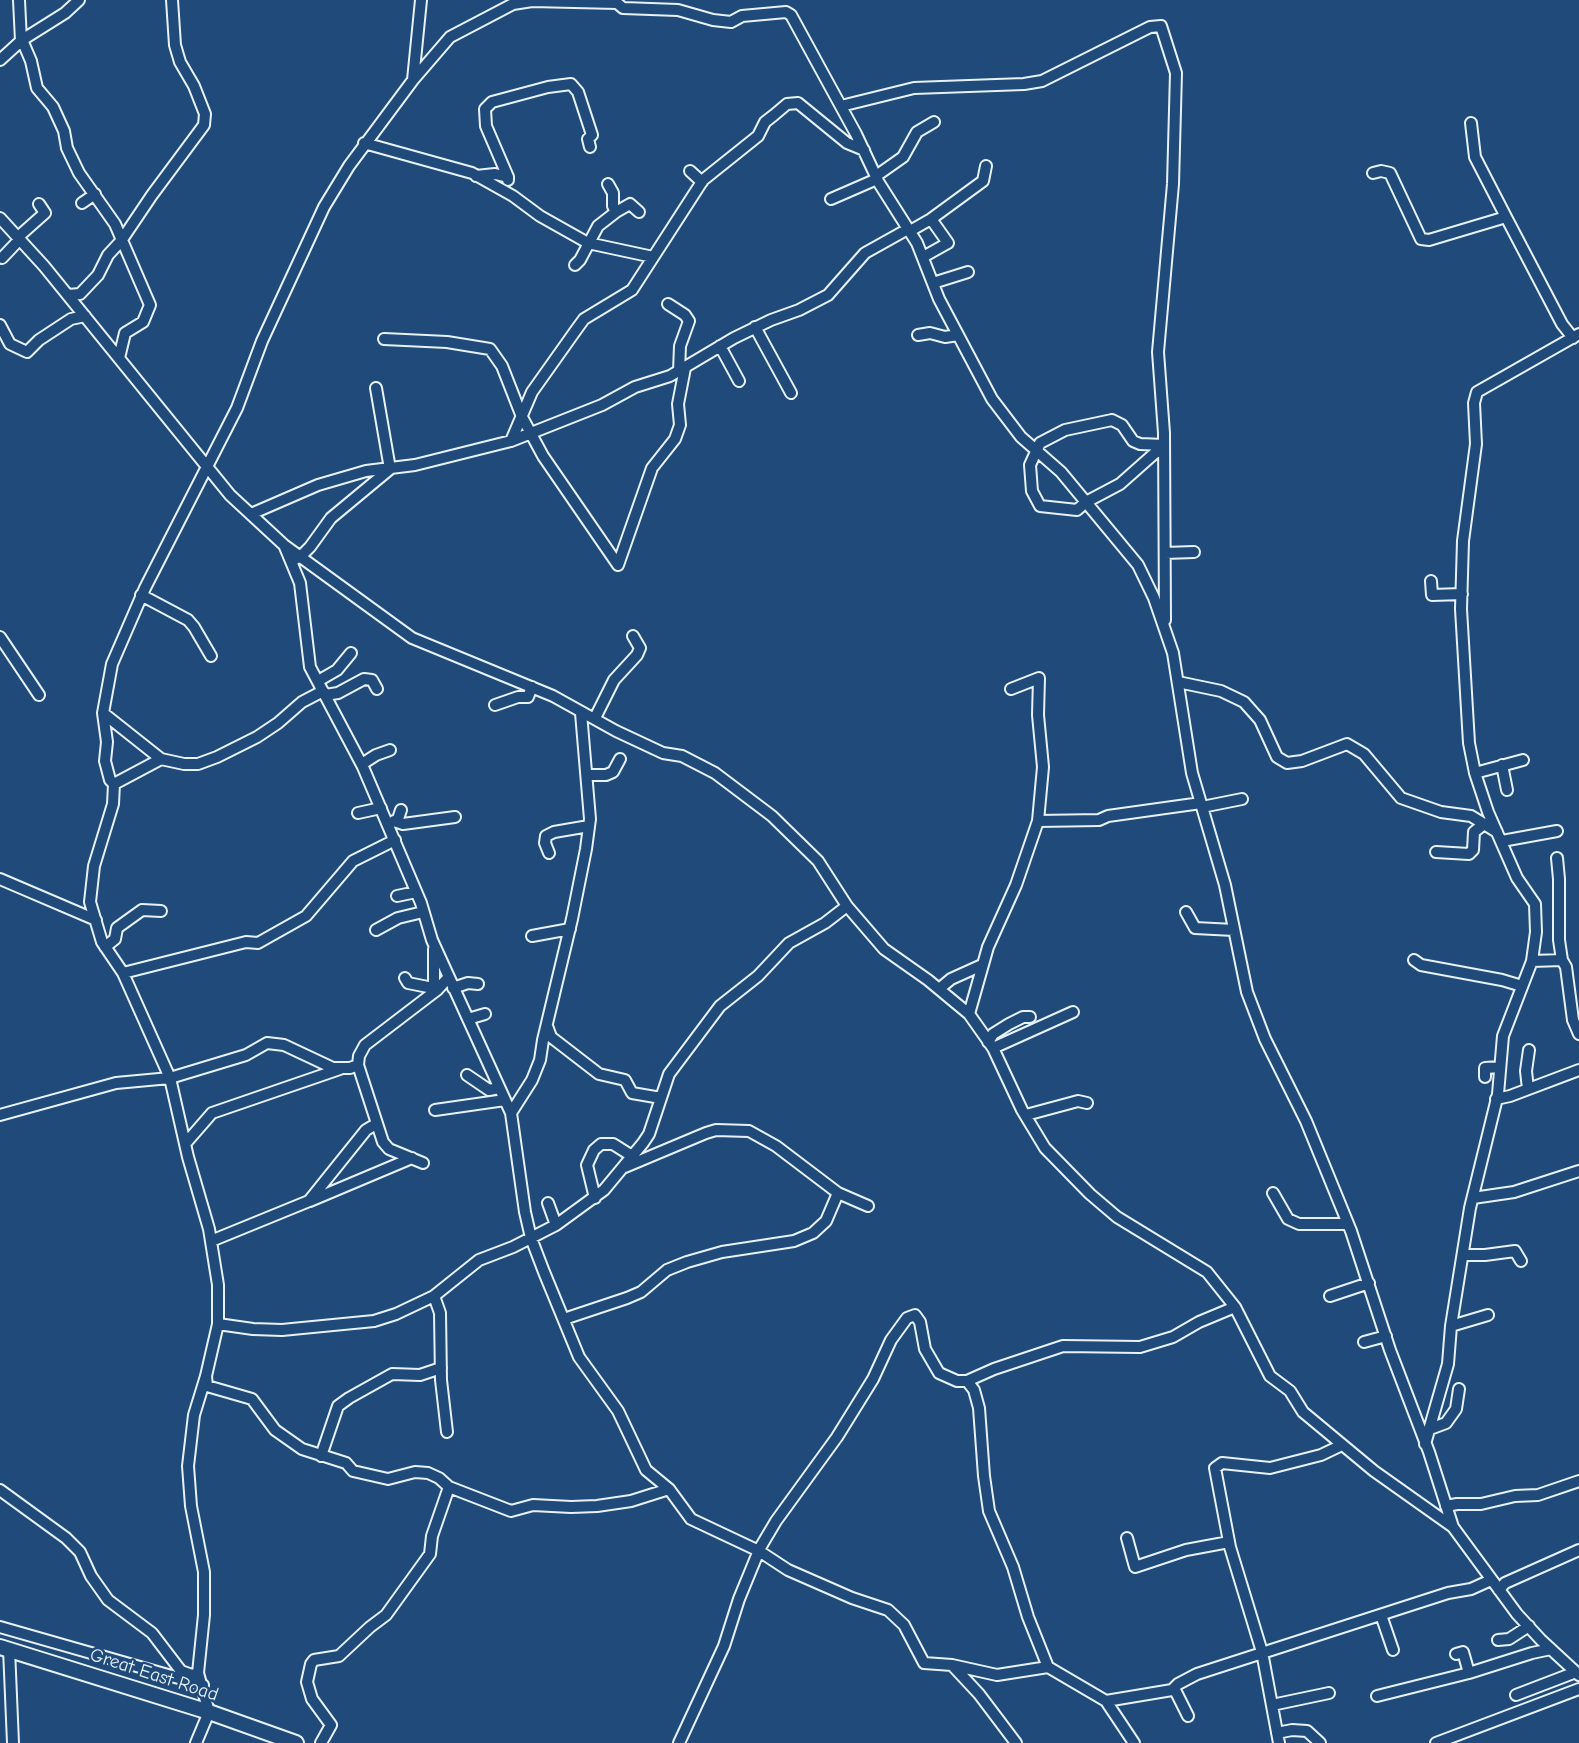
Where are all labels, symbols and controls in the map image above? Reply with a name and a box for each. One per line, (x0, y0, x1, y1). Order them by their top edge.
street label: Great East Road (87, 1643, 221, 1707)

